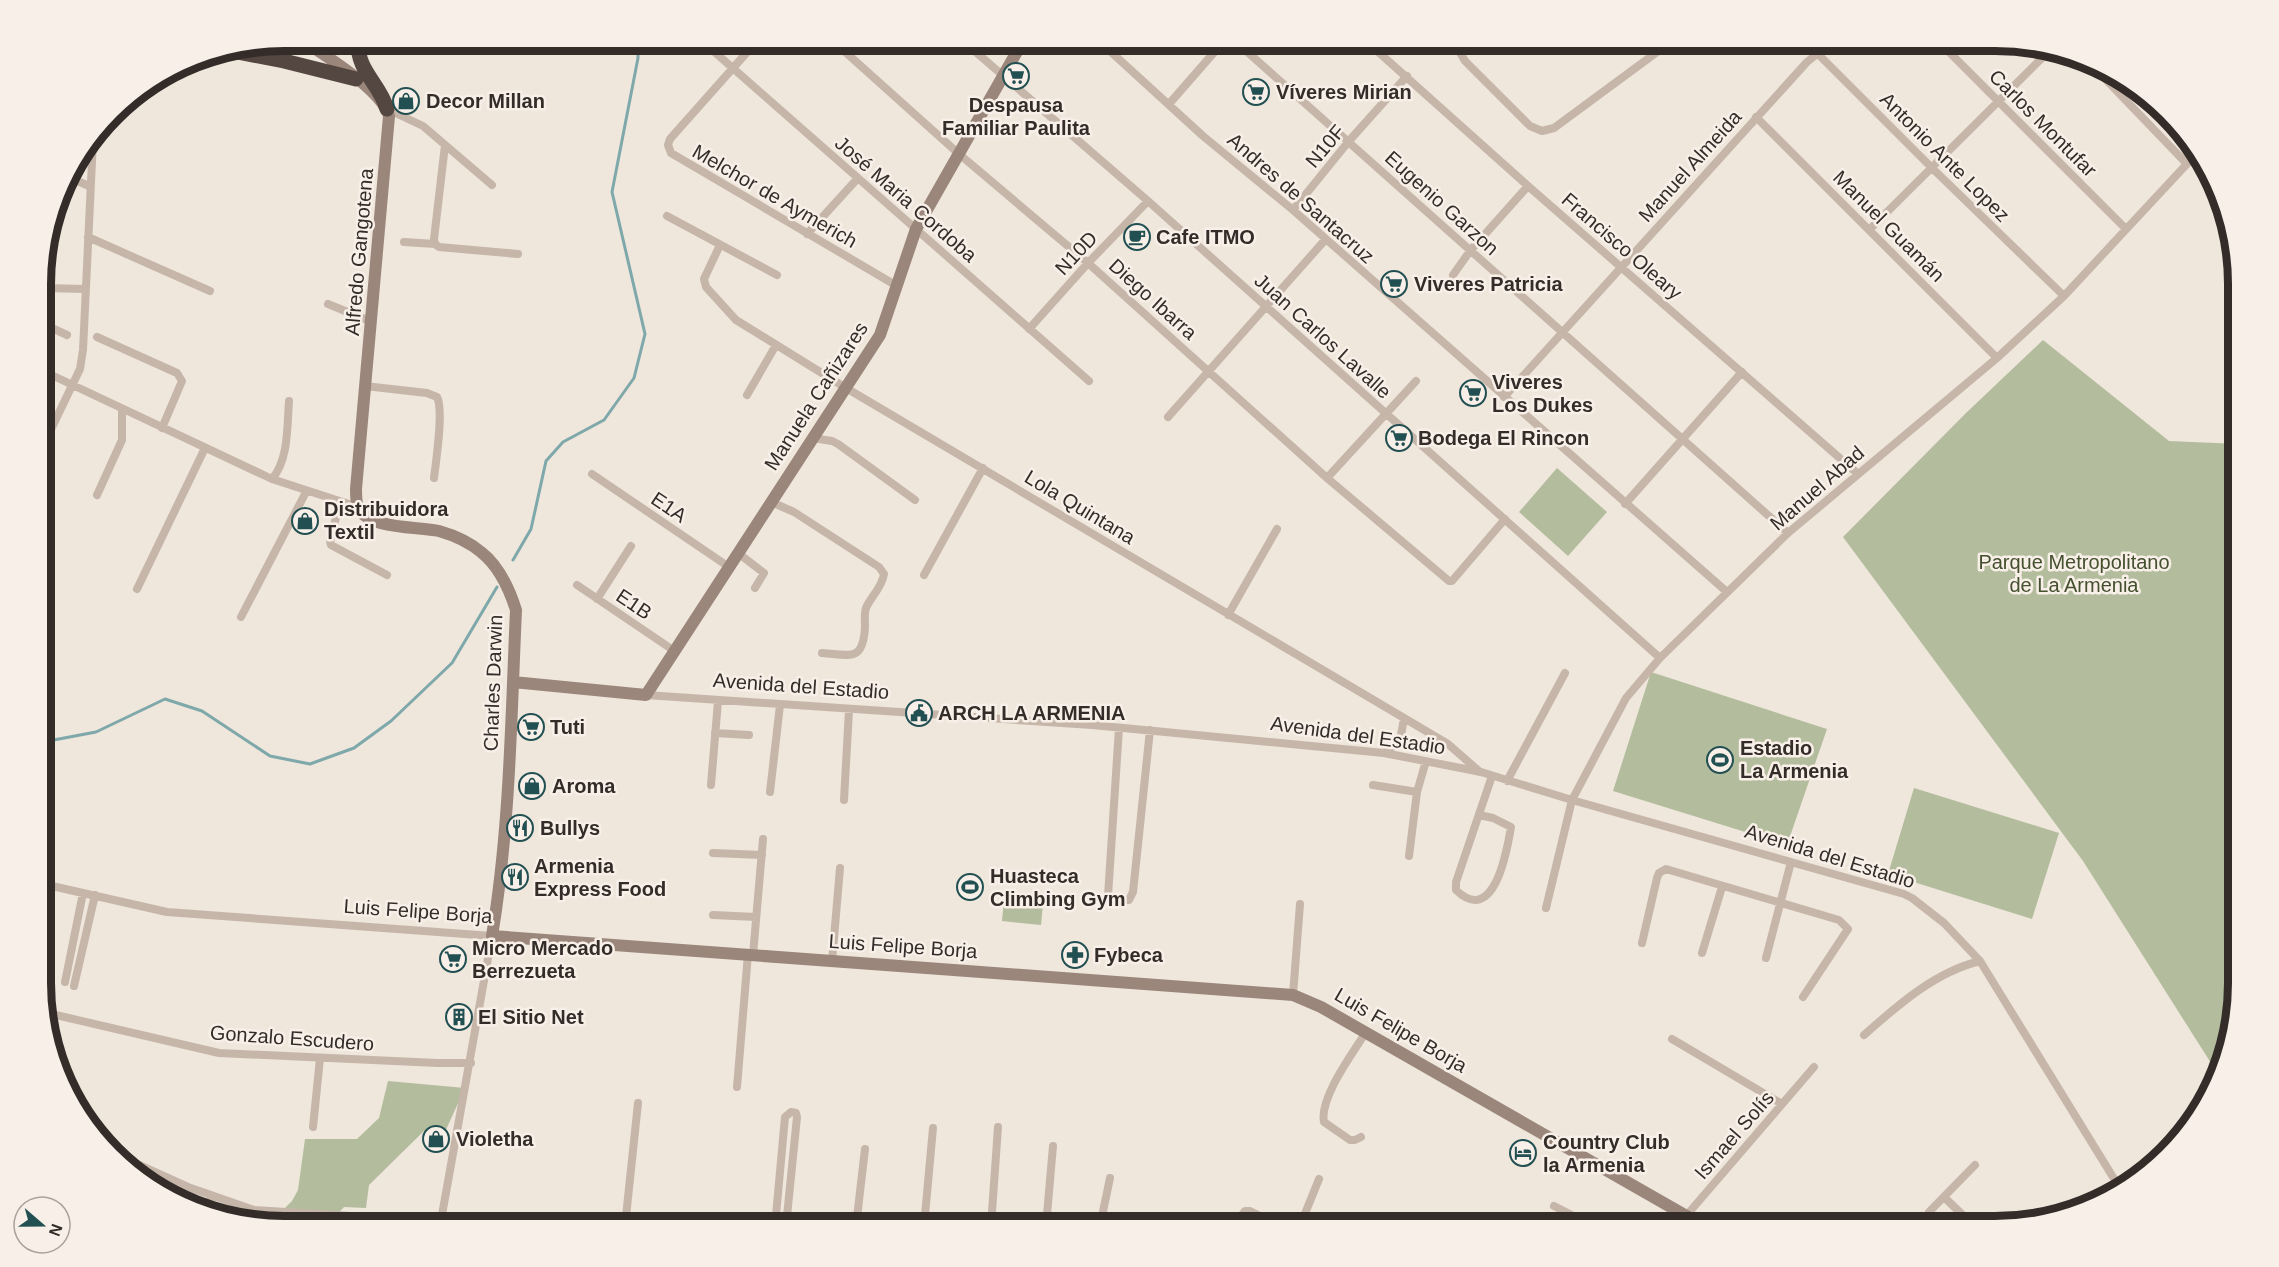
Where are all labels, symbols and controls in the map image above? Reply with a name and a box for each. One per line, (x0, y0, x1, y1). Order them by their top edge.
supermarket icon: Despausa Familiar Paulita (1001, 61, 1031, 91)
street label: Carlos Montufar (1985, 65, 2101, 181)
supermarket icon: Víveres Mirian (1241, 77, 1271, 107)
place label: Víveres Mirian (1276, 81, 1412, 103)
shop icon: Decor Millan (391, 86, 421, 116)
street label: Antonio Ante Lopez (1876, 88, 2014, 226)
place label: Decor Millan (426, 90, 545, 112)
place label: Despausa Familiar Paulita (942, 94, 1091, 139)
street label: Manuel Almeida (1634, 105, 1746, 226)
street label: N10F (1301, 120, 1349, 172)
street label: Andres de Santacruz (1223, 128, 1379, 268)
street label: José Maria Cordoba (831, 132, 982, 267)
street label: Melchor de Aymerich (689, 140, 861, 252)
street label: Eugenio Garzon (1381, 146, 1503, 260)
street label: Manuel Guamán (1829, 166, 1949, 286)
street label: Alfredo Gangotena (341, 167, 377, 337)
street label: Francisco Oleary (1558, 188, 1686, 304)
cafe icon: Cafe ITMO (1122, 222, 1152, 252)
place label: Cafe ITMO (1156, 226, 1255, 248)
street label: N10D (1051, 227, 1101, 279)
street label: Diego Ibarra (1105, 254, 1202, 345)
street label: Juan Carlos Lavalle (1250, 269, 1396, 403)
supermarket icon: Viveres Patricia (1379, 269, 1409, 299)
place label: Viveres Patricia (1414, 273, 1564, 295)
street label: Manuela Cañizares (760, 318, 872, 474)
place label: Viveres Los Dukes (1492, 371, 1593, 416)
supermarket icon: Viveres Los Dukes (1458, 378, 1488, 408)
supermarket icon: Bodega El Rincon (1384, 423, 1414, 453)
place label: Bodega El Rincon (1418, 427, 1589, 449)
street label: Manuel Abad (1766, 441, 1868, 535)
street label: Lola Quintana (1021, 465, 1140, 549)
street label: E1A (647, 487, 691, 527)
place label: Distribuidora Textil (324, 498, 449, 543)
shop icon: Distribuidora Textil (290, 506, 320, 536)
park label: Parque Metropolitano de La Armenia (1978, 551, 2170, 596)
street label: E1B (612, 584, 656, 624)
street label: Charles Darwin (480, 614, 506, 752)
street label: Avenida del Estadio (712, 669, 890, 703)
public building icon: ARCH LA ARMENIA (904, 698, 934, 728)
place label: ARCH LA ARMENIA (938, 702, 1125, 724)
supermarket icon: Tuti (516, 712, 546, 742)
street label: Avenida del Estadio (1269, 712, 1447, 758)
place label: Tuti (550, 716, 585, 738)
place label: Estadio La Armenia (1740, 737, 1849, 782)
sports icon: Estadio La Armenia (1705, 745, 1735, 775)
shop icon: Aroma (517, 771, 547, 801)
place label: Aroma (552, 775, 616, 797)
restaurant icon: Bullys (505, 813, 535, 843)
place label: Bullys (540, 817, 600, 839)
street label: Avenida del Estadio (1742, 820, 1918, 892)
place label: Armenia Express Food (534, 855, 666, 900)
restaurant icon: Armenia Express Food (500, 862, 530, 892)
place label: Huasteca Climbing Gym (990, 865, 1126, 910)
sports icon: Huasteca Climbing Gym (955, 872, 985, 902)
street label: Luis Felipe Borja (343, 895, 494, 927)
street label: Luis Felipe Borja (828, 930, 979, 962)
place label: Micro Mercado Berrezueta (472, 937, 613, 982)
pharmacy icon: Fybeca (1060, 940, 1090, 970)
supermarket icon: Micro Mercado Berrezueta (438, 944, 468, 974)
place label: Fybeca (1094, 944, 1164, 966)
street label: Luis Felipe Borja (1331, 983, 1472, 1077)
building icon: El Sitio Net (444, 1002, 474, 1032)
place label: El Sitio Net (478, 1006, 584, 1028)
street label: Gonzalo Escudero (209, 1021, 375, 1055)
street label: Ismael Solís (1690, 1087, 1778, 1183)
shop icon: Violetha (421, 1124, 451, 1154)
place label: Violetha (456, 1128, 534, 1150)
place label: Country Club la Armenia (1543, 1131, 1670, 1176)
hotel icon: Country Club la Armenia (1508, 1138, 1538, 1168)
north arrow (12, 1195, 72, 1255)
text: N (46, 1222, 66, 1238)

